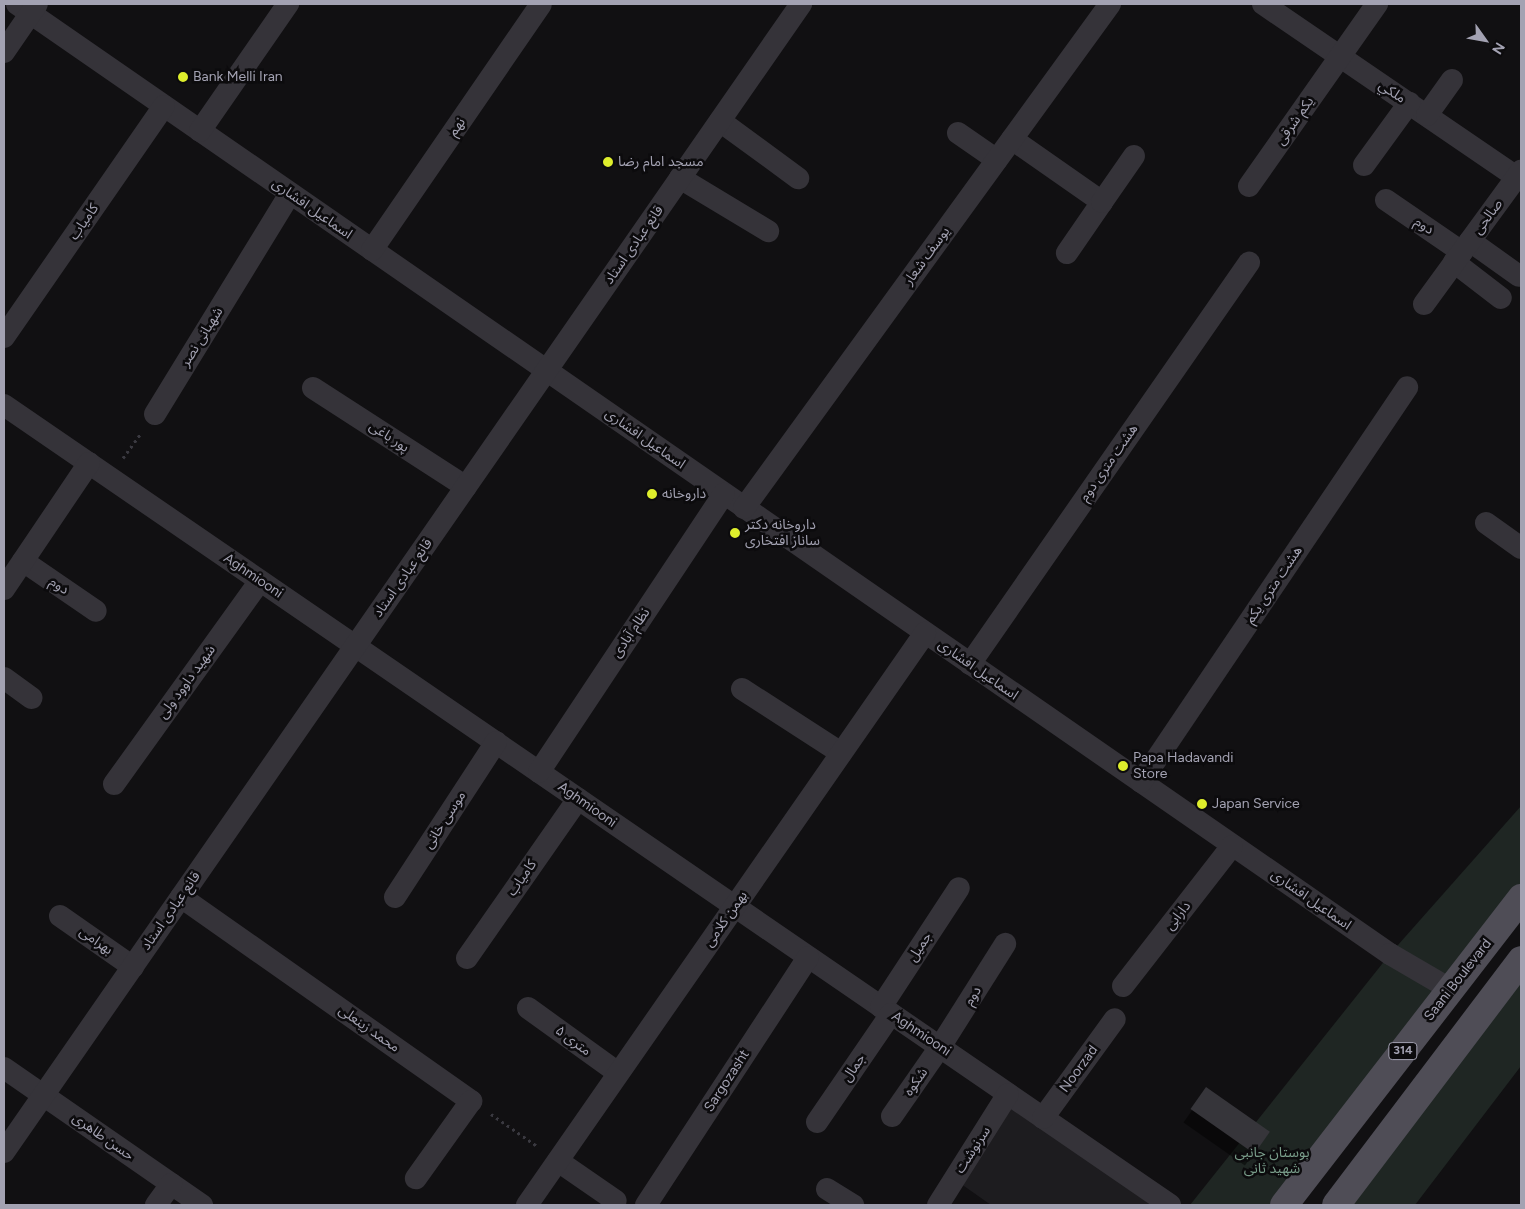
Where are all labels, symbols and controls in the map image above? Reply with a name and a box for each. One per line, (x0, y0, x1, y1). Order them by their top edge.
north arrow (1460, 15, 1510, 65)
text: N (1488, 39, 1508, 57)
place label: Bank Melli Iran (193, 69, 283, 85)
marker: Bank Melli Iran (177, 71, 189, 83)
street label: ملکي (1375, 77, 1409, 107)
street label: یکم شرقی (1272, 94, 1318, 148)
street label: نهم (445, 115, 469, 139)
place label: مسجد امام رضا (618, 154, 703, 170)
marker: مسجد امام رضا (602, 156, 614, 168)
street label: اسماعیل افشاری (269, 175, 355, 243)
street label: صالحی (1470, 196, 1506, 238)
street label: کامیاب (66, 201, 102, 243)
street label: قانع عبادی استاد (601, 203, 667, 287)
street label: دوم (1411, 214, 1437, 238)
street label: یوسف شعار (900, 224, 954, 288)
street label: شهبانی نصر (177, 304, 227, 370)
street label: اسماعیل افشاری (602, 405, 688, 473)
street label: پور باغی (366, 418, 412, 456)
street label: هشت متری دوم (1076, 421, 1142, 505)
place label: داروخانه (662, 486, 706, 502)
marker: داروخانه (646, 488, 658, 500)
place label: داروخانه دكتر ساناز افتخارى (745, 517, 820, 550)
marker: داروخانه دكتر ساناز افتخارى (729, 527, 741, 539)
street label: قانع عبادی استاد (370, 536, 436, 620)
street label: هشت متری یکم (1242, 543, 1306, 627)
street label: Aghmiooni (220, 550, 286, 602)
street label: دوم (46, 574, 72, 598)
street label: نظام آبادی (608, 605, 654, 661)
street label: اسماعیل افشاری (935, 636, 1021, 704)
street label: شهید داوود ولی (155, 642, 219, 722)
place label: Papa Hadavandi Store (1133, 750, 1233, 782)
marker: Papa Hadavandi Store (1117, 760, 1129, 772)
street label: Aghmiooni (554, 779, 620, 831)
street label: موسی خانی (420, 788, 470, 852)
place label: Japan Service (1212, 796, 1300, 812)
marker: Japan Service (1196, 798, 1208, 810)
street label: کامیاب (504, 857, 540, 899)
street label: اسماعیل افشاری (1268, 866, 1354, 934)
street label: قانع عبادی استاد (138, 869, 204, 953)
street label: بهمن کلامی (701, 888, 751, 950)
street label: دارابی (1161, 898, 1195, 934)
street label: بهرامی (76, 923, 116, 959)
street label: جمیل (904, 929, 936, 965)
street label: Saani Boulevard (1421, 936, 1495, 1024)
street label: دوم (961, 983, 985, 1009)
street label: محمد زینعلی (335, 1002, 403, 1056)
street label: Aghmiooni (888, 1008, 954, 1060)
street label: ۵ متری (552, 1022, 594, 1060)
street label: Noorzad (1056, 1042, 1102, 1096)
road number: 314 (1388, 1042, 1418, 1060)
street label: Sargozasht (701, 1047, 753, 1115)
street label: جمال (839, 1051, 869, 1085)
street label: شکوه (900, 1065, 932, 1099)
street label: حسن طاهری (69, 1110, 137, 1164)
street label: سرنوشت (952, 1123, 994, 1177)
park label: بوستان جانبی شهید ثانی (1235, 1145, 1309, 1178)

